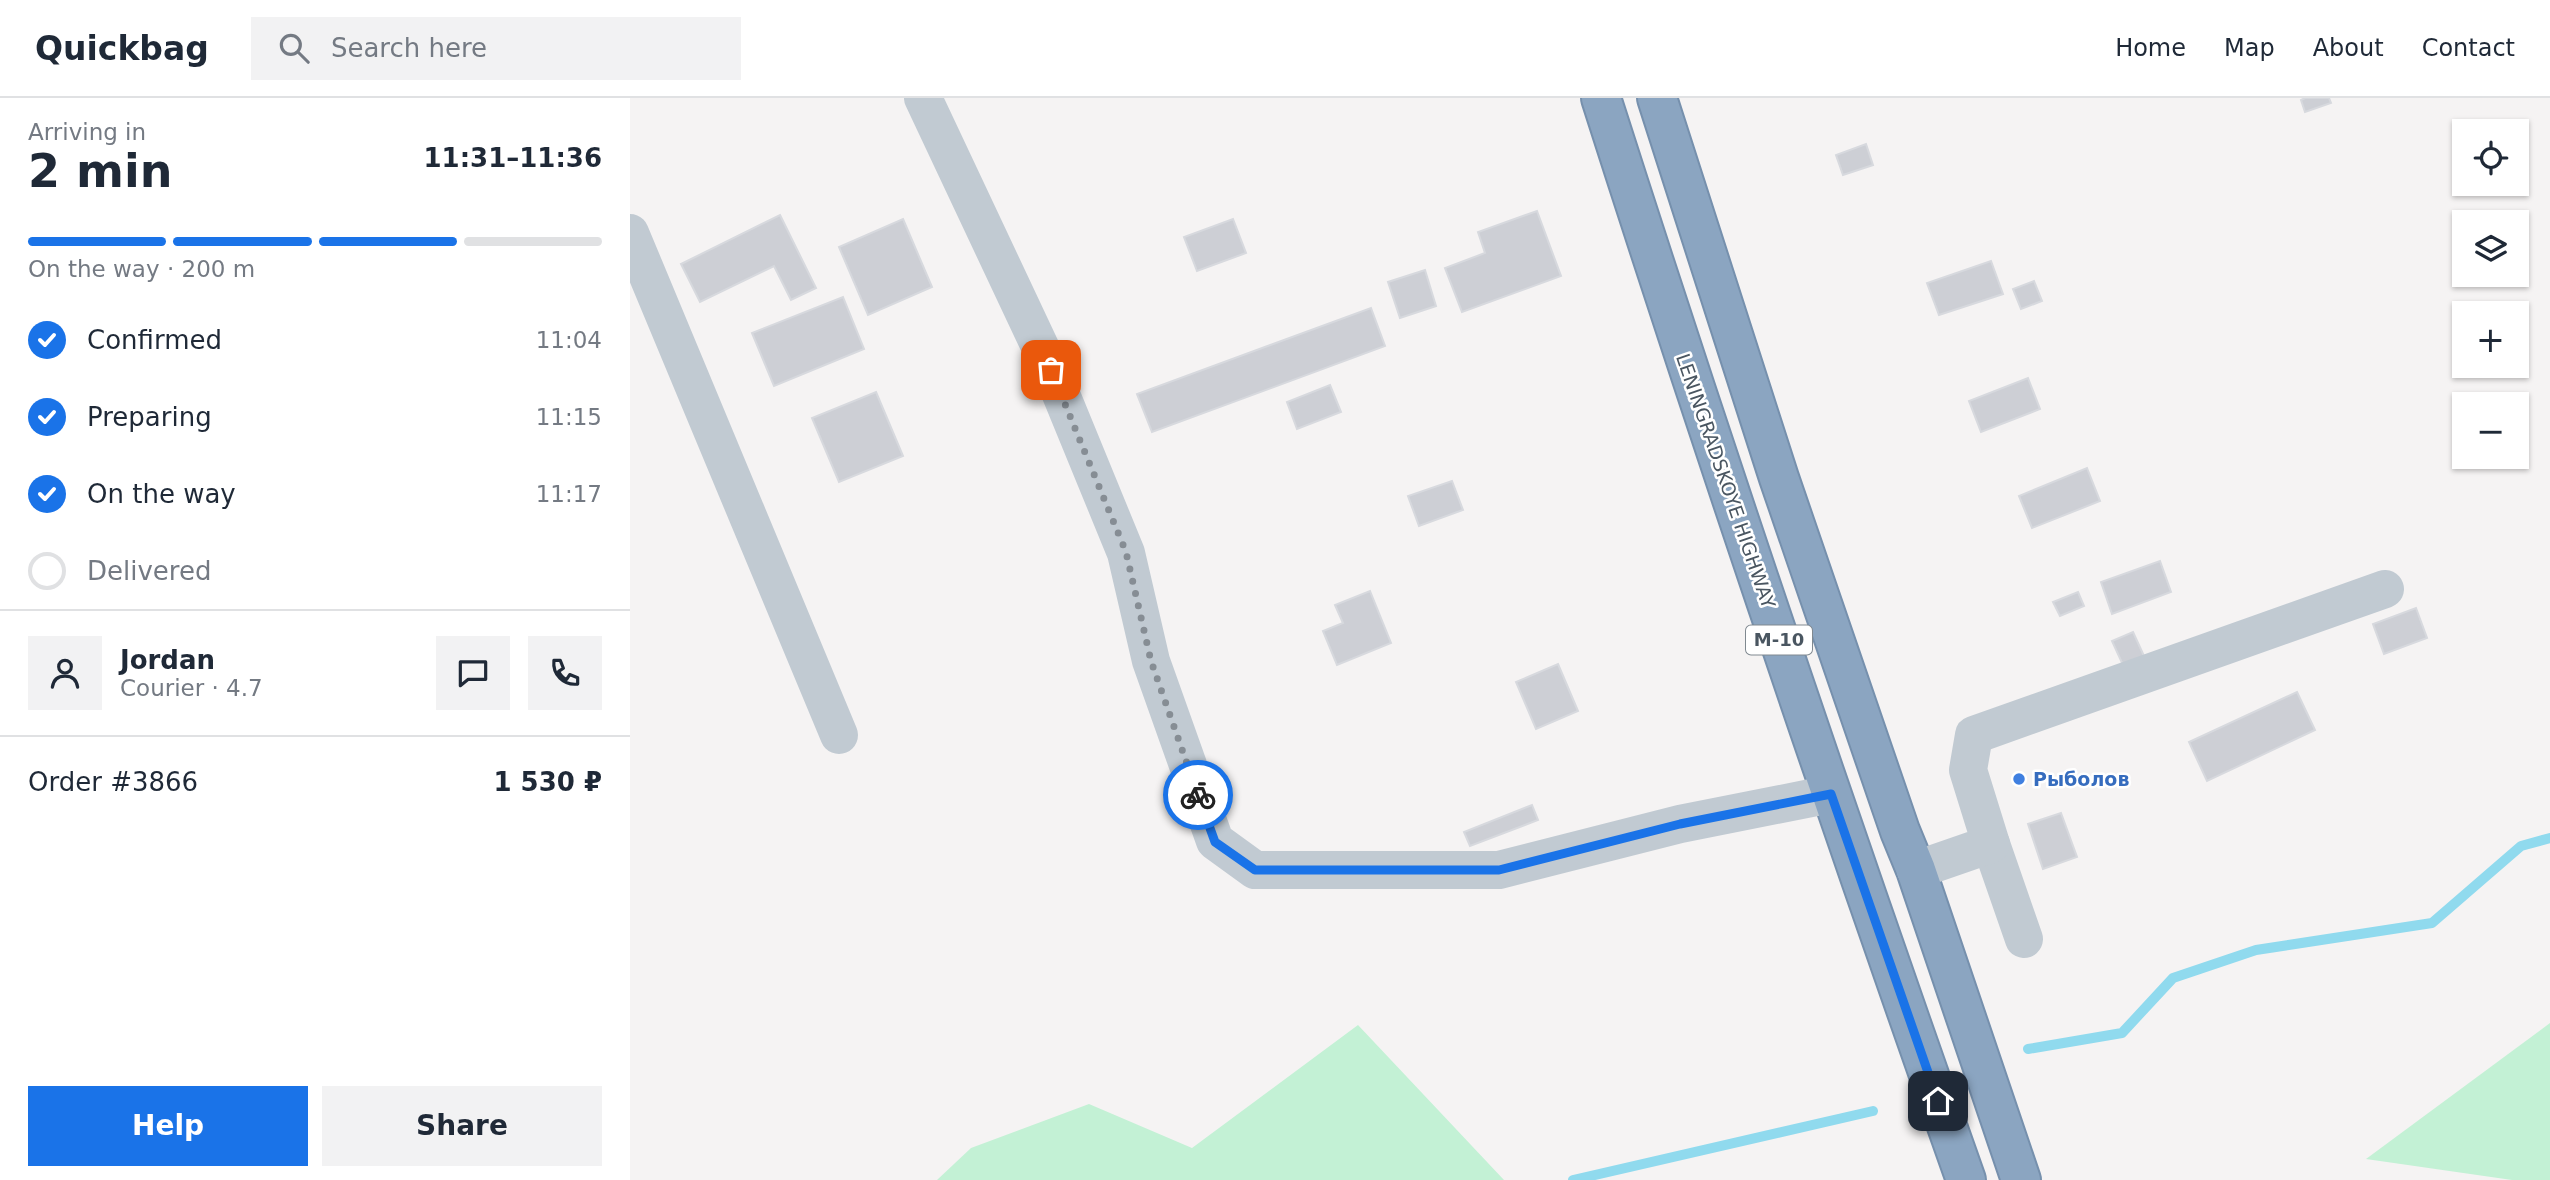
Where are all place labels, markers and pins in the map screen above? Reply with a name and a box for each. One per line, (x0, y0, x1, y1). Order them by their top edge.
pin (1021, 340, 1081, 400)
place label: Рыболов (2033, 768, 2129, 790)
marker: Рыболов (2011, 771, 2027, 787)
pin (1908, 1071, 1968, 1131)

